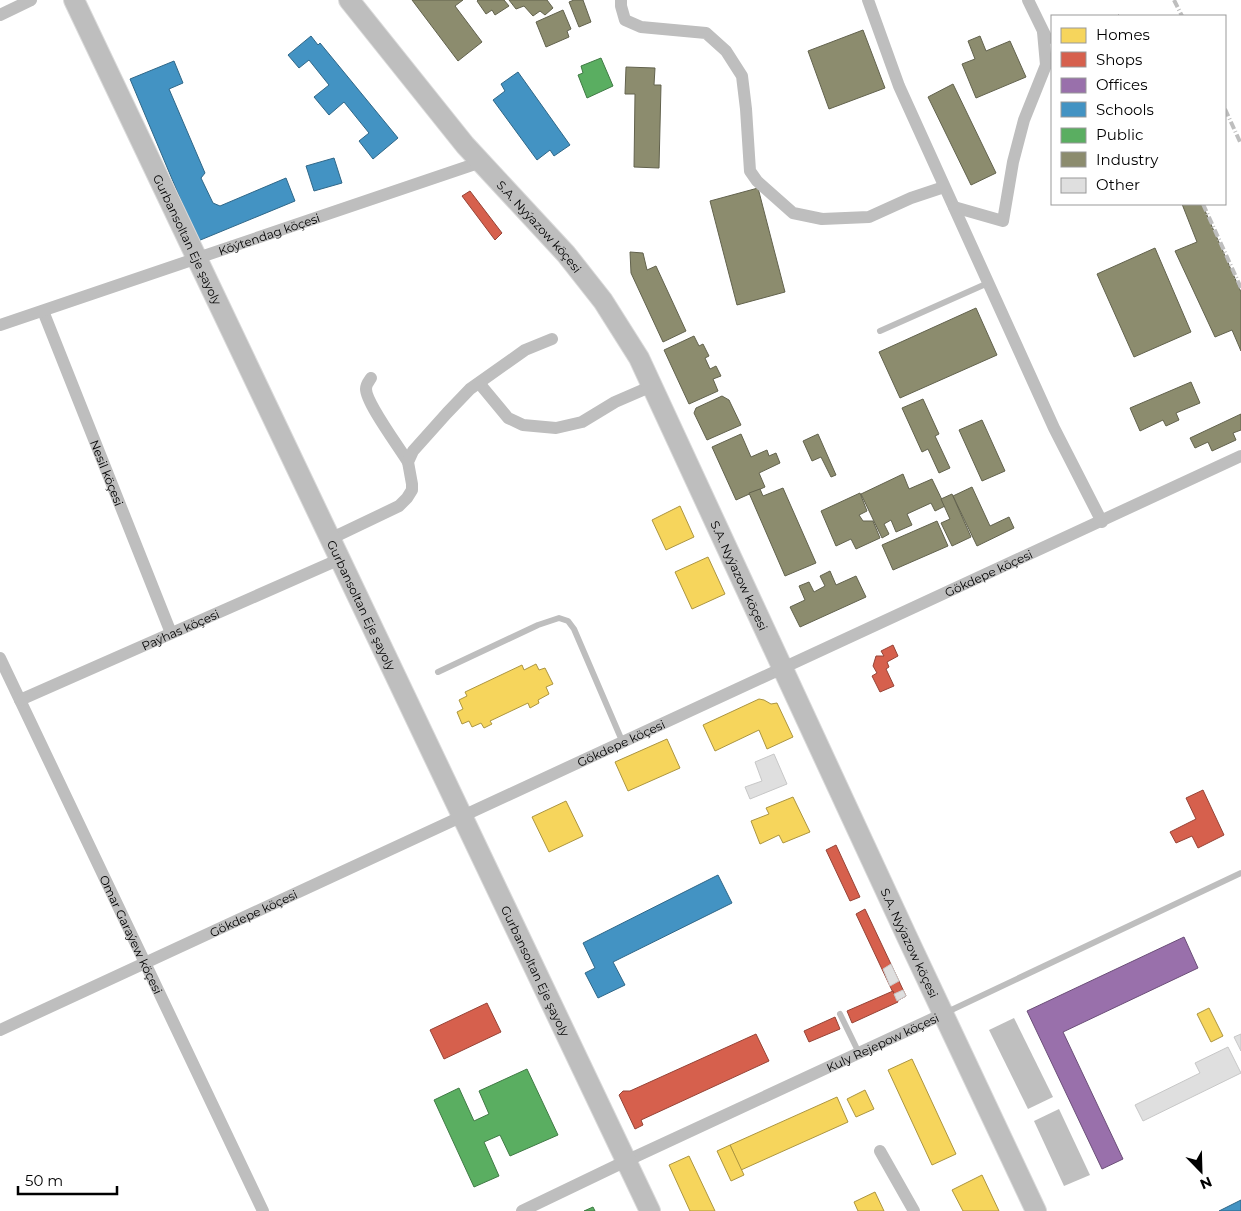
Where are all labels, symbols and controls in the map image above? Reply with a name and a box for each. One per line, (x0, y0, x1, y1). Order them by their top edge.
legend (1051, 15, 1226, 205)
text: Homes (1096, 25, 1150, 44)
text: Shops (1096, 50, 1142, 69)
text: Offices (1096, 75, 1148, 94)
text: Schools (1096, 100, 1154, 119)
text: Public (1096, 125, 1144, 144)
text: Industry (1096, 150, 1159, 169)
street label: Gurbansoltan Eje şayoly (150, 172, 226, 308)
text: Other (1096, 175, 1140, 194)
street label: S.A. Nyýazow köçesi (494, 177, 585, 275)
street label: Köýtendag köçesi (216, 210, 322, 258)
street label: Nesil köçesi (87, 437, 127, 508)
street label: S.A. Nyýazow köçesi (708, 518, 772, 633)
street label: Gurbansoltan Eje şayoly (324, 537, 399, 673)
street label: Gökdepe köçesi (942, 546, 1035, 600)
street label: Paýhas köçesi (139, 606, 221, 653)
street label: Gökdepe köçesi (574, 716, 667, 770)
street label: Omar Garaýew köçesi (97, 872, 166, 996)
street label: S.A. Nyýazow köçesi (878, 885, 942, 1000)
street label: Gökdepe köçesi (207, 886, 300, 940)
street label: Gurbansoltan Eje şayoly (498, 903, 573, 1039)
street label: Kuly Rejepow köçesi (824, 1010, 941, 1075)
north arrow (1176, 1146, 1226, 1196)
scale bar (18, 1164, 116, 1196)
text: 50 m (25, 1171, 63, 1190)
text: N (1197, 1172, 1215, 1193)

